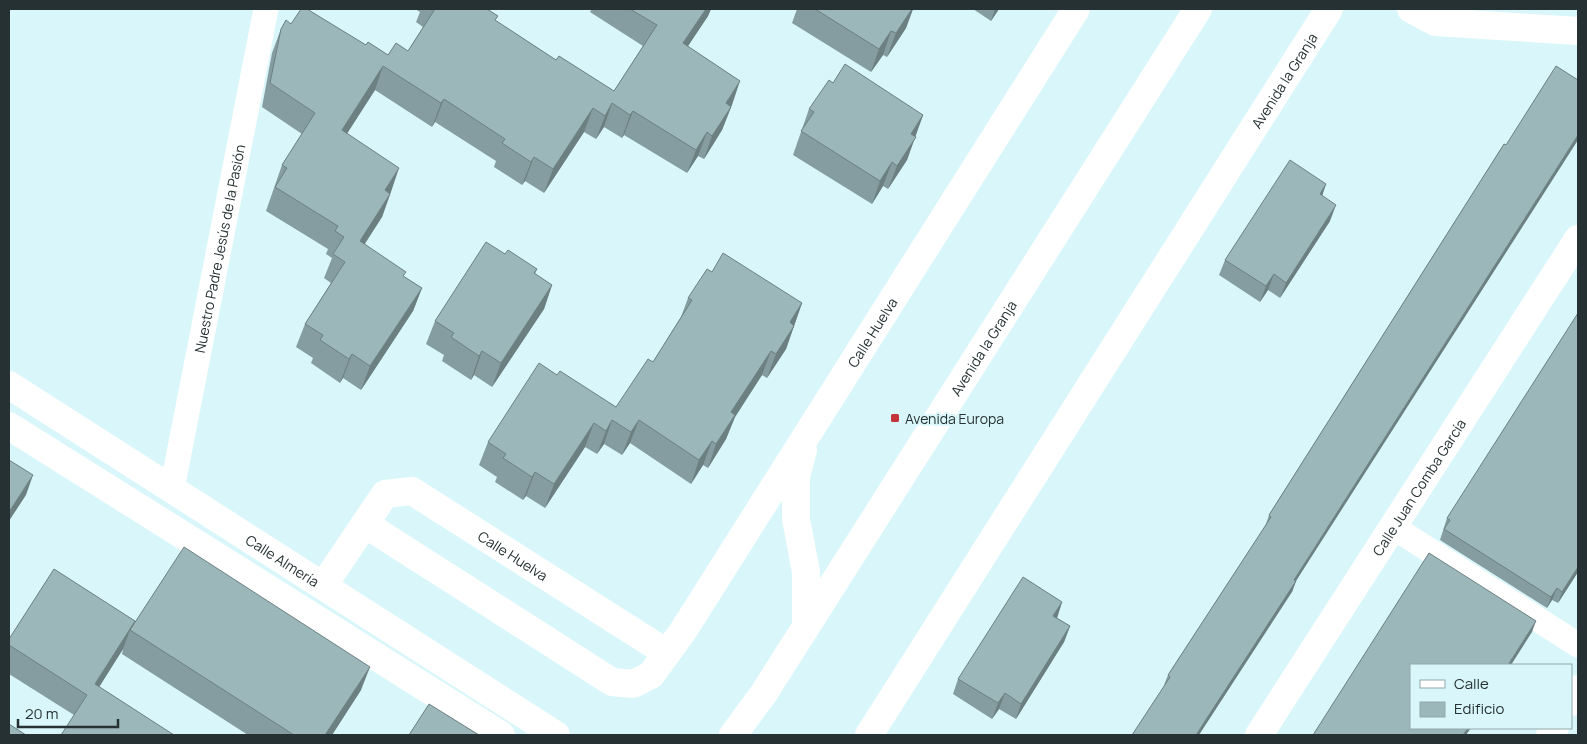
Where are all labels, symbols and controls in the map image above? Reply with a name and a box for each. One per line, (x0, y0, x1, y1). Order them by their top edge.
street label: Avenida la Granja (1246, 29, 1321, 132)
street label: Nuestro Padre Jesús de la Pasión (189, 143, 249, 354)
street label: Calle Huelva (843, 294, 901, 371)
street label: Avenida la Granja (946, 296, 1020, 399)
place label: Avenida Europa (905, 409, 1004, 428)
marker: Avenida Europa (889, 412, 901, 424)
street label: Calle Juan Comba García (1367, 415, 1470, 559)
street label: Calle Huelva (475, 526, 552, 585)
street label: Calle Almería (242, 530, 323, 591)
legend (1410, 664, 1572, 729)
text: Calle (1454, 673, 1489, 694)
scale bar (18, 696, 118, 728)
text: Edificio (1454, 698, 1505, 719)
text: 20 m (25, 703, 58, 724)

